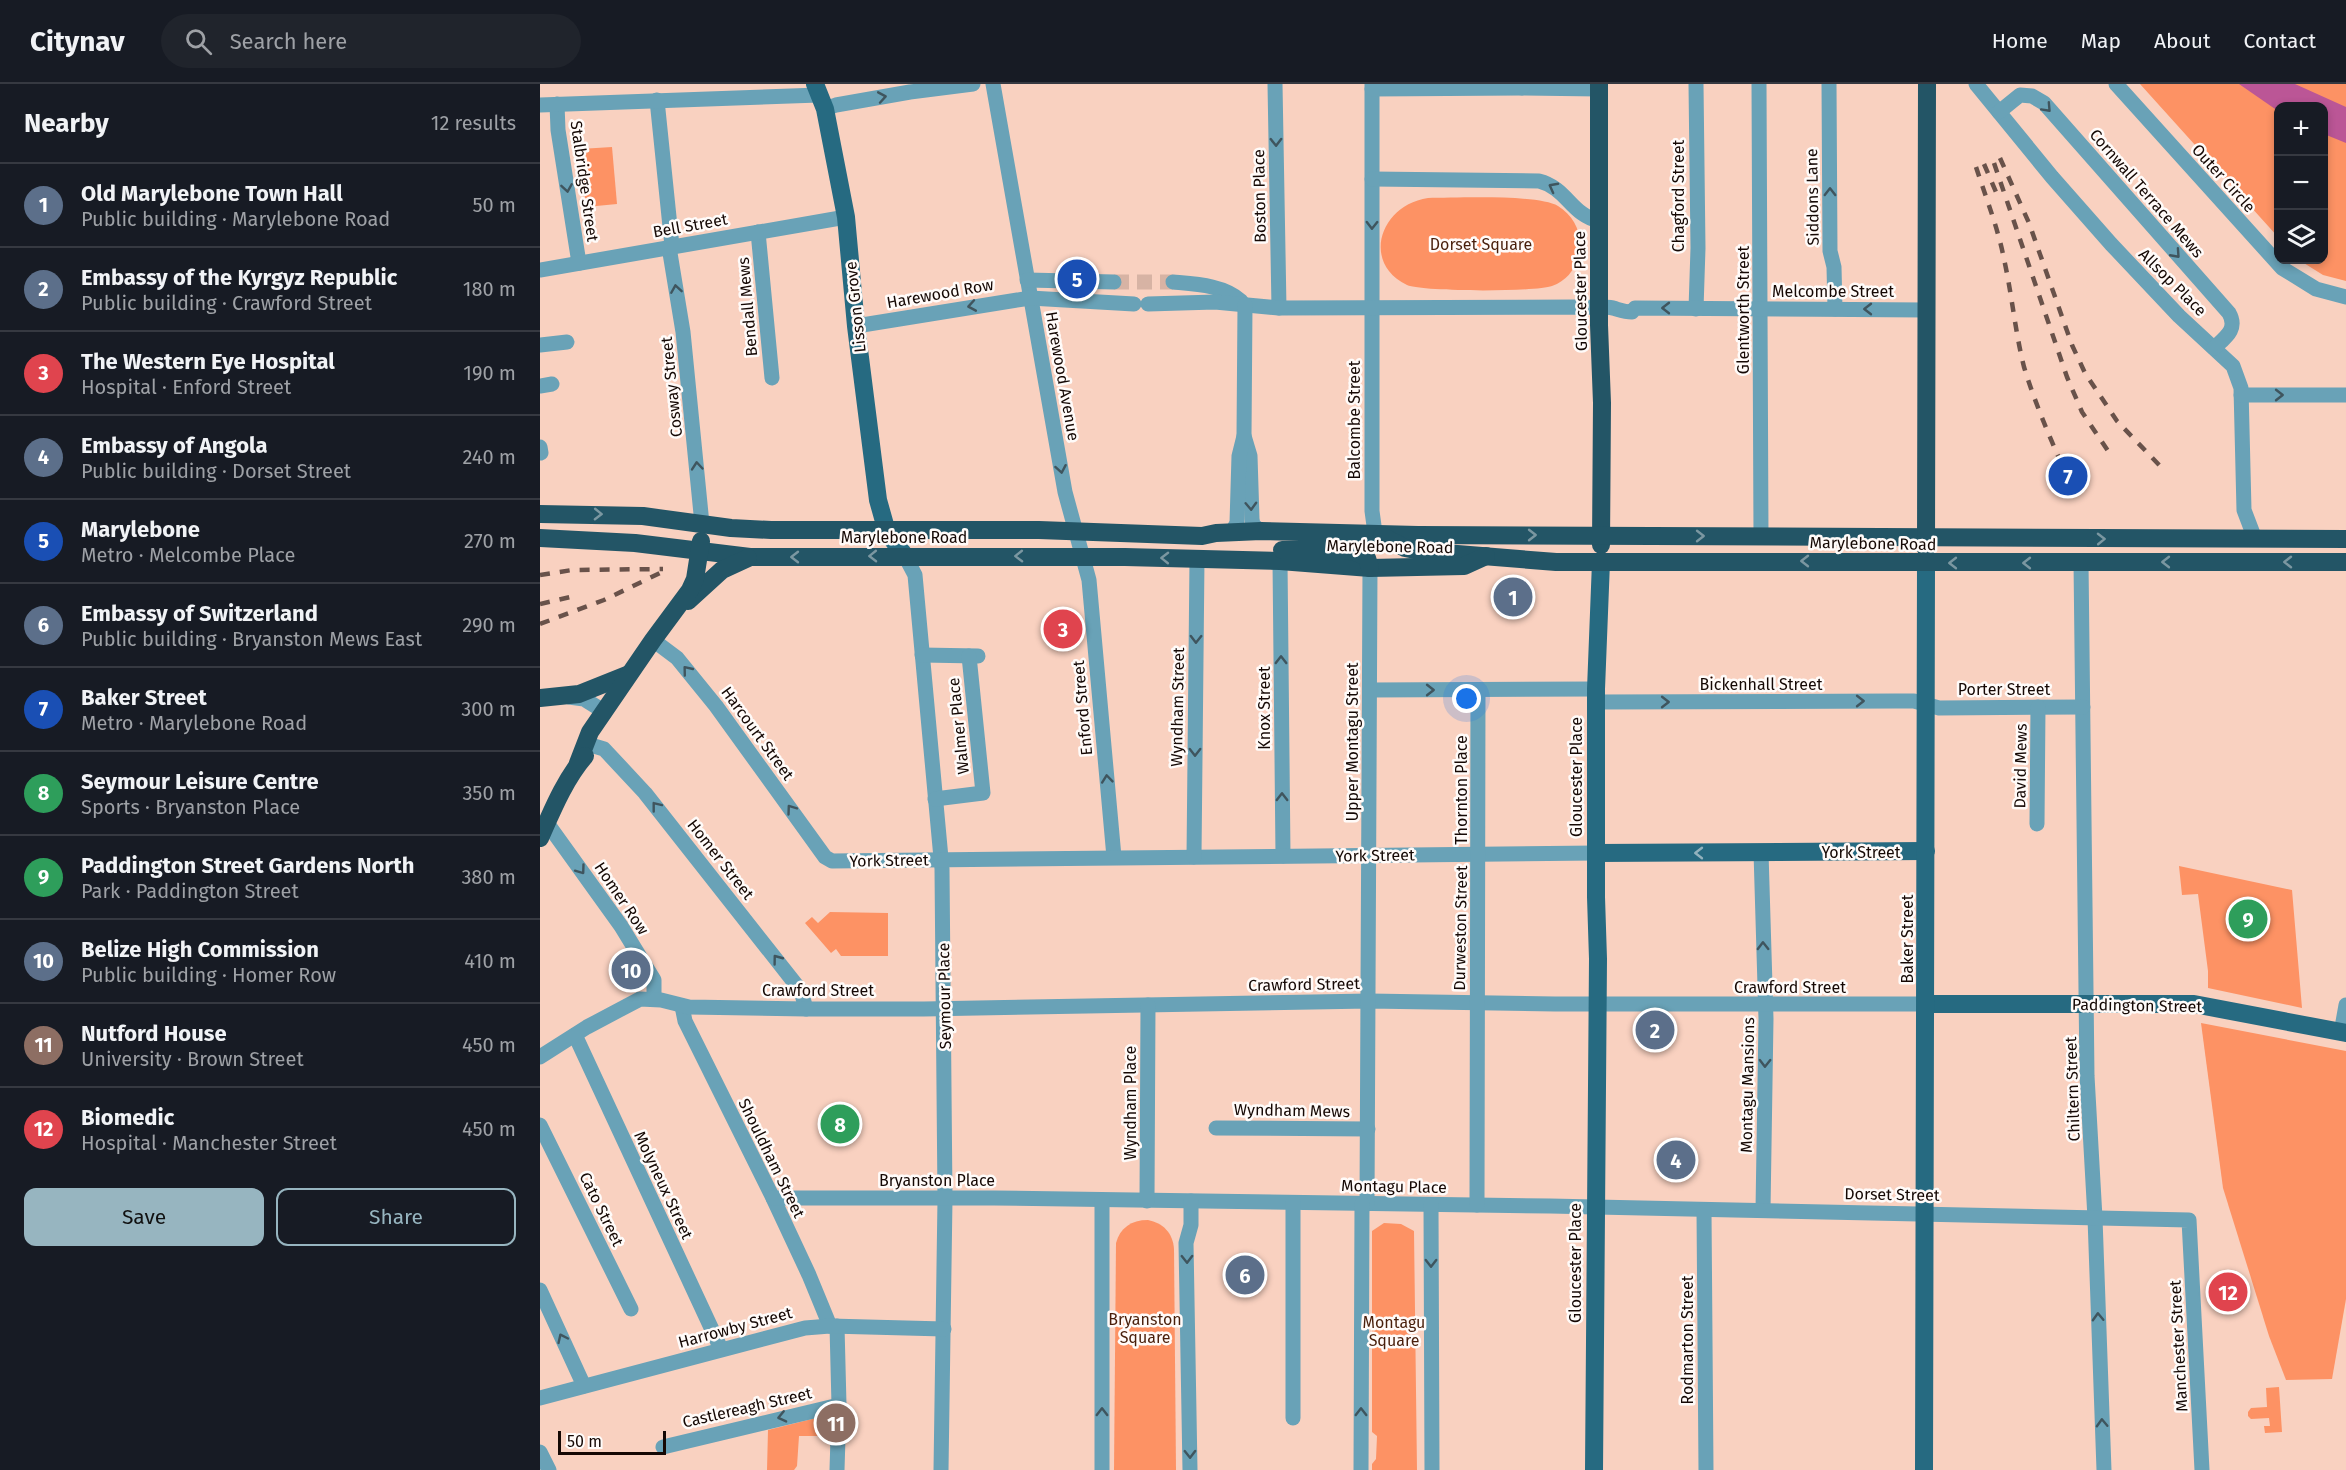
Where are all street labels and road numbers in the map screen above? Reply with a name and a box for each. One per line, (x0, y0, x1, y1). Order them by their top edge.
street label: Stalbridge Street (567, 119, 602, 243)
street label: Cornwall Terrace Mews (2086, 125, 2208, 261)
street label: Chagford Street (1669, 140, 1688, 252)
street label: Outer Circle (2188, 140, 2259, 216)
street label: Siddons Lane (1802, 148, 1823, 246)
street label: Boston Place (1249, 149, 1270, 243)
street label: Bell Street (651, 210, 729, 241)
street label: Gloucester Place (1570, 231, 1591, 351)
street label: Allsop Place (2135, 245, 2210, 320)
street label: Glentworth Street (1734, 246, 1753, 374)
street label: Bendall Mews (734, 256, 761, 357)
street label: Lisson Grove (841, 260, 870, 354)
street label: Harewood Row (885, 275, 996, 312)
street label: Melcombe Street (1772, 282, 1894, 301)
street label: Harewood Avenue (1042, 310, 1083, 442)
street label: Cosway Street (657, 336, 686, 438)
street label: Balcombe Street (1345, 360, 1364, 480)
street label: Marylebone Road (841, 528, 967, 547)
street label: Marylebone Road (1810, 533, 1936, 554)
street label: Marylebone Road (1327, 536, 1453, 557)
street label: Wyndham Street (1167, 647, 1188, 767)
street label: Enford Street (1069, 659, 1096, 756)
street label: Upper Montagu Street (1343, 662, 1362, 822)
street label: Knox Street (1255, 666, 1274, 750)
street label: Bickenhall Street (1700, 675, 1823, 694)
street label: Walmer Place (944, 677, 973, 775)
street label: Porter Street (1958, 680, 2050, 699)
street label: Harcourt Street (717, 683, 798, 784)
street label: Gloucester Place (1567, 717, 1586, 837)
street label: David Mews (2010, 723, 2031, 809)
street label: Thornton Place (1452, 735, 1471, 845)
street label: Homer Street (683, 815, 758, 903)
street label: York Street (1821, 843, 1901, 862)
street label: York Street (1335, 845, 1415, 866)
street label: York Street (849, 850, 929, 871)
street label: Homer Row (590, 858, 653, 939)
street label: Durweston Street (1450, 865, 1471, 991)
street label: Baker Street (1898, 894, 1917, 984)
street label: Seymour Place (934, 943, 955, 1049)
street label: Crawford Street (1248, 974, 1360, 995)
street label: Crawford Street (1734, 978, 1846, 997)
street label: Crawford Street (762, 981, 874, 1000)
street label: Paddington Street (2072, 995, 2203, 1016)
street label: Montagu Mansions (1737, 1017, 1758, 1153)
street label: Chiltern Street (2061, 1036, 2084, 1142)
street label: Wyndham Place (1121, 1046, 1140, 1160)
street label: Shouldham Street (734, 1095, 809, 1221)
street label: Wyndham Mews (1234, 1100, 1350, 1121)
street label: Molyneux Street (630, 1128, 697, 1242)
street label: Cato Street (575, 1169, 628, 1250)
street label: Bryanston Place (879, 1171, 995, 1190)
street label: Montagu Place (1341, 1176, 1447, 1197)
street label: Dorset Street (1844, 1184, 1940, 1205)
street label: Gloucester Place (1566, 1203, 1585, 1323)
street label: Rodmarton Street (1678, 1275, 1697, 1404)
street label: Manchester Street (2166, 1279, 2191, 1412)
street label: Harrowby Street (676, 1303, 794, 1352)
street label: Castlereagh Street (681, 1383, 814, 1432)

